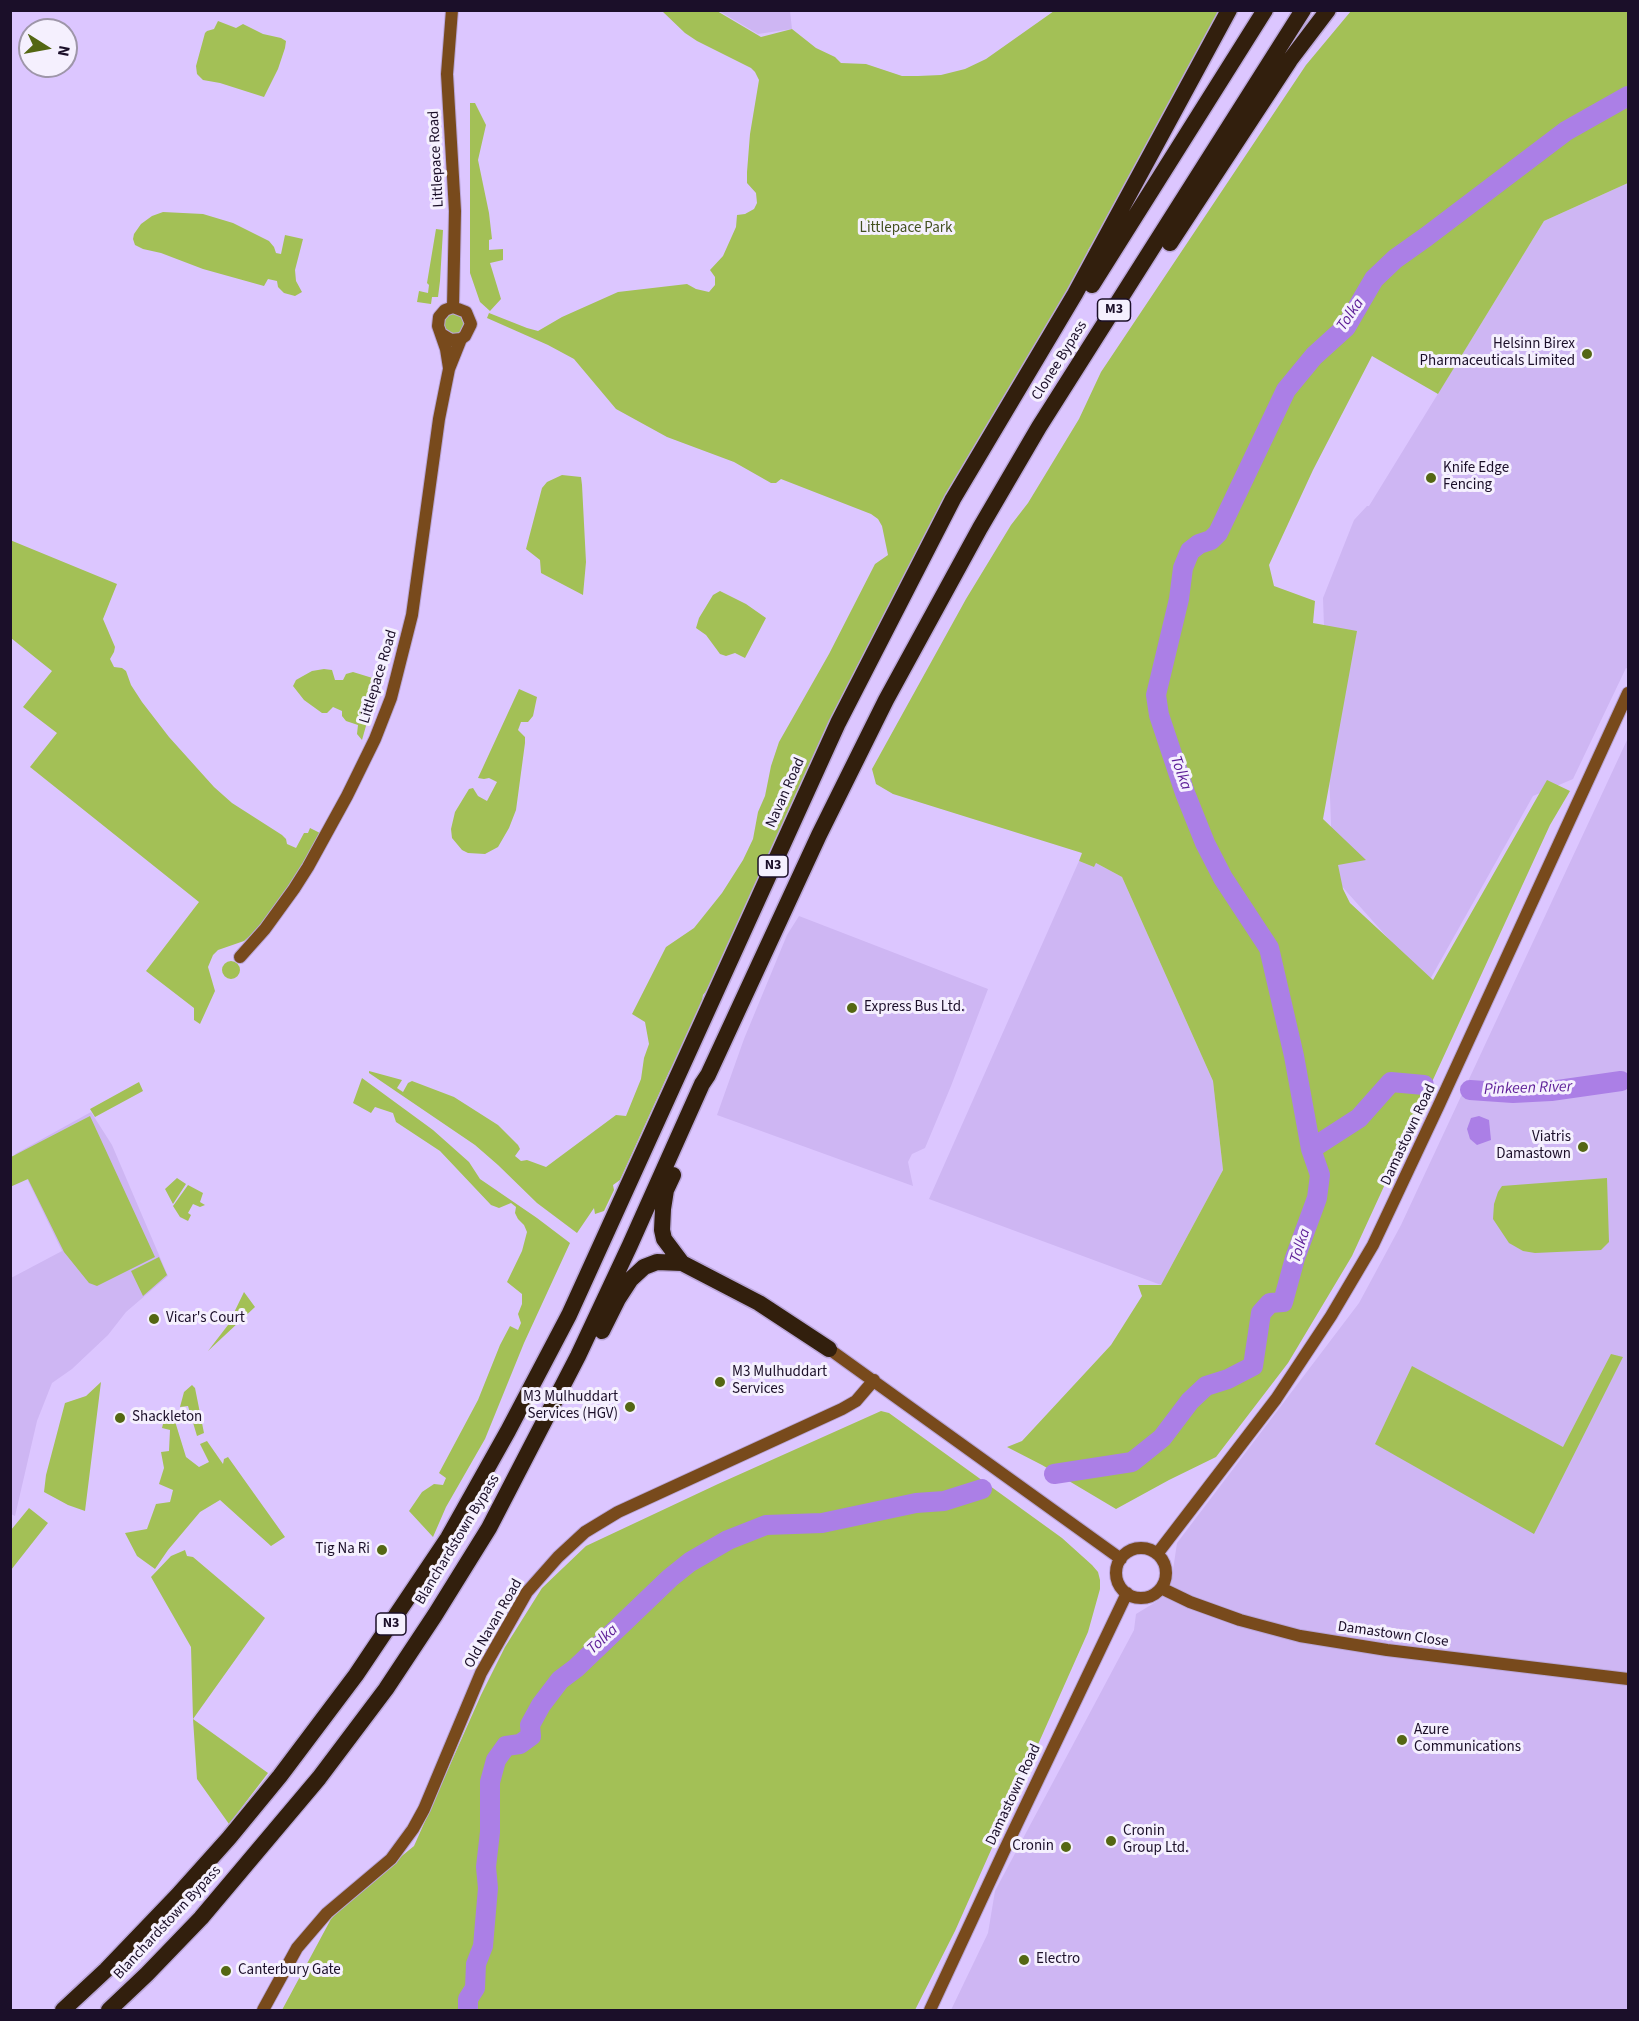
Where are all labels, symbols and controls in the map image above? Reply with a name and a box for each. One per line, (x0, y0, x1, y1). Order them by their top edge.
north arrow (18, 18, 78, 78)
text: N (52, 44, 76, 58)
street label: Littlepace Road (425, 110, 449, 208)
park label: Littlepace Park (860, 220, 952, 238)
water label: Tolka (1333, 295, 1369, 335)
road number: M3 (1098, 299, 1130, 321)
street label: Clonee Bypass (1028, 318, 1092, 404)
place label: Helsinn Birex Pharmaceuticals Limited (1420, 336, 1575, 371)
marker: Helsinn Birex Pharmaceuticals Limited (1580, 347, 1594, 361)
place label: Knife Edge Fencing (1443, 460, 1509, 495)
marker: Knife Edge Fencing (1424, 471, 1438, 485)
street label: Littlepace Road (356, 628, 402, 726)
water label: Tolka (1165, 753, 1195, 793)
street label: Navan Road (763, 755, 809, 831)
road number: N3 (758, 855, 788, 877)
place label: Express Bus Ltd. (864, 999, 965, 1017)
marker: Express Bus Ltd. (845, 1001, 859, 1015)
water label: Pinkeen River (1484, 1078, 1572, 1100)
street label: Damastown Road (1378, 1081, 1440, 1189)
place label: Viatris Damastown (1496, 1129, 1571, 1164)
marker: Viatris Damastown (1576, 1140, 1590, 1154)
water label: Tolka (1286, 1226, 1316, 1266)
place label: Vicar's Court (166, 1310, 245, 1328)
marker: Vicar's Court (147, 1312, 161, 1326)
place label: M3 Mulhuddart Services (732, 1364, 827, 1399)
marker: M3 Mulhuddart Services (713, 1375, 727, 1389)
place label: M3 Mulhuddart Services (HGV) (523, 1389, 618, 1424)
marker: M3 Mulhuddart Services (HGV) (623, 1400, 637, 1414)
place label: Shackleton (132, 1409, 202, 1427)
marker: Shackleton (113, 1411, 127, 1425)
street label: Blanchardstown Bypass (412, 1471, 504, 1609)
place label: Tig Na Ri (315, 1541, 370, 1559)
marker: Tig Na Ri (375, 1543, 389, 1557)
street label: Old Navan Road (461, 1576, 527, 1672)
road number: N3 (376, 1613, 406, 1635)
street label: Damastown Close (1336, 1618, 1450, 1652)
water label: Tolka (584, 1621, 622, 1659)
place label: Azure Communications (1414, 1722, 1521, 1757)
marker: Azure Communications (1395, 1733, 1409, 1747)
street label: Damastown Road (983, 1741, 1045, 1849)
place label: Cronin Group Ltd. (1123, 1823, 1189, 1858)
marker: Cronin Group Ltd. (1104, 1834, 1118, 1848)
place label: Cronin (1012, 1838, 1054, 1856)
marker: Cronin (1059, 1840, 1073, 1854)
street label: Blanchardstown Bypass (111, 1862, 225, 1984)
place label: Electro (1036, 1951, 1080, 1969)
marker: Electro (1017, 1953, 1031, 1967)
place label: Canterbury Gate (238, 1962, 341, 1980)
marker: Canterbury Gate (219, 1964, 233, 1978)

